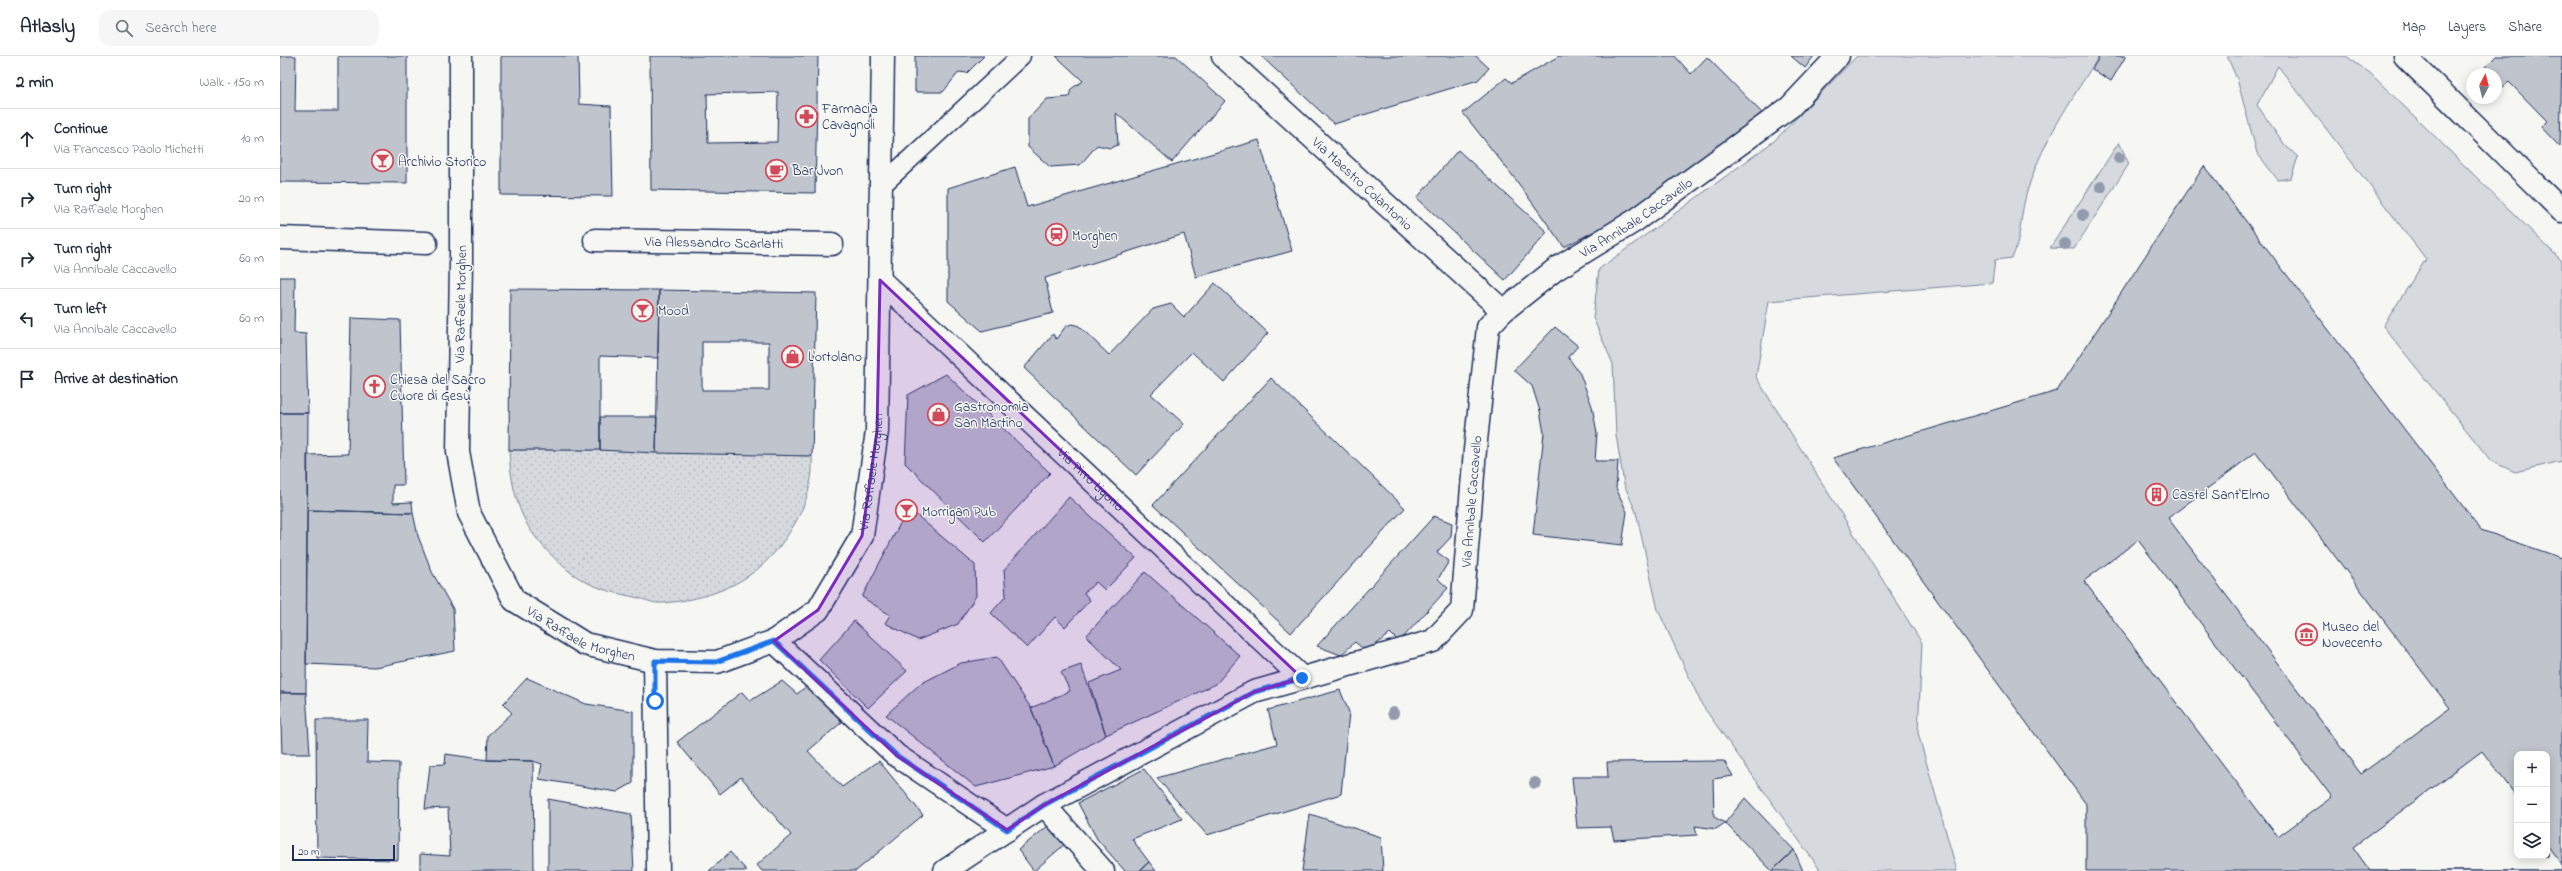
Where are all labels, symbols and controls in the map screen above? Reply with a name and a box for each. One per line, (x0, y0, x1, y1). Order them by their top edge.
search box (99, 10, 379, 46)
text: Atlasly (20, 14, 75, 41)
icon: search (113, 17, 135, 39)
text: Search here (145, 17, 217, 39)
text: Map (2402, 17, 2426, 38)
text: Layers (2448, 17, 2486, 38)
text: Share (2508, 17, 2542, 38)
north arrow (2466, 68, 2502, 104)
text: 2 min (16, 70, 53, 95)
text: Walk · 150 m (199, 73, 264, 92)
place label: Farmacia Cavagnoli (821, 99, 878, 137)
pharmacy icon: Farmacia Cavagnoli (794, 103, 820, 129)
text: Continue (54, 118, 108, 140)
icon: ahead (16, 128, 38, 150)
text: 10 m (241, 129, 264, 148)
street label: Via Maestro Colantonio (1306, 132, 1417, 236)
text: Via Francesco Paolo Michetti (54, 140, 204, 159)
bar icon: Archivio Storico (369, 148, 395, 174)
place label: Archivio Storico (398, 152, 486, 173)
cafe icon: Bar Jvon (764, 157, 790, 183)
place label: Bar Jvon (791, 161, 843, 182)
street label: Via Annibale Caccavello (1575, 173, 1698, 265)
text: Turn right (54, 178, 112, 200)
icon: right (16, 188, 38, 210)
text: 20 m (239, 189, 264, 208)
text: Via Raffaele Morghen (54, 200, 163, 219)
station icon: Morghen (1043, 222, 1069, 248)
place label: Morghen (1072, 226, 1118, 248)
street label: Via Alessandro Scarlatti (643, 232, 784, 255)
text: Turn right (54, 238, 112, 260)
street label: Via Raffaele Morghen (450, 245, 474, 364)
icon: right (16, 248, 38, 270)
text: 60 m (239, 249, 264, 268)
text: Via Annibale Caccavello (54, 260, 177, 279)
bar icon: Mood (630, 297, 656, 323)
text: Turn left (54, 298, 107, 320)
place label: Mood (658, 301, 689, 322)
icon: left (16, 308, 38, 330)
text: 60 m (239, 309, 264, 328)
text: Via Annibale Caccavello (54, 320, 177, 339)
shop icon: L'ortolano (779, 343, 805, 369)
place label: L'ortolano (808, 347, 862, 368)
icon: arrive (16, 368, 38, 390)
text: Arrive at destination (54, 368, 178, 390)
place label: Chiesa del Sacro Cuore di Gesù (390, 370, 486, 407)
church icon: Chiesa del Sacro Cuore di Gesù (362, 374, 388, 400)
place label: Gastronomia San Martino (954, 397, 1029, 434)
shop icon: Gastronomia San Martino (926, 401, 952, 427)
street label: Via Raffaele Morghen (854, 413, 890, 533)
street label: Via Annibale Caccavello (1456, 435, 1488, 569)
street label: Via Pirro Ligorio (1051, 442, 1128, 517)
building icon: Castel Sant'Elmo (2144, 481, 2170, 507)
place label: Castel Sant'Elmo (2172, 485, 2270, 506)
bar icon: Morrigan Pub (894, 498, 920, 524)
place label: Morrigan Pub (922, 502, 996, 524)
street label: Via Raffaele Morghen (521, 601, 637, 668)
place label: Museo del Novecento (2322, 617, 2382, 654)
museum icon: Museo del Novecento (2293, 621, 2319, 647)
route end (1293, 669, 1311, 687)
route start (646, 692, 664, 710)
map controls (2514, 751, 2550, 859)
button: + (2514, 751, 2550, 787)
button: − (2514, 787, 2550, 823)
button: layers (2514, 823, 2550, 859)
scale bar (292, 843, 395, 862)
text: 20 m (298, 844, 320, 860)

